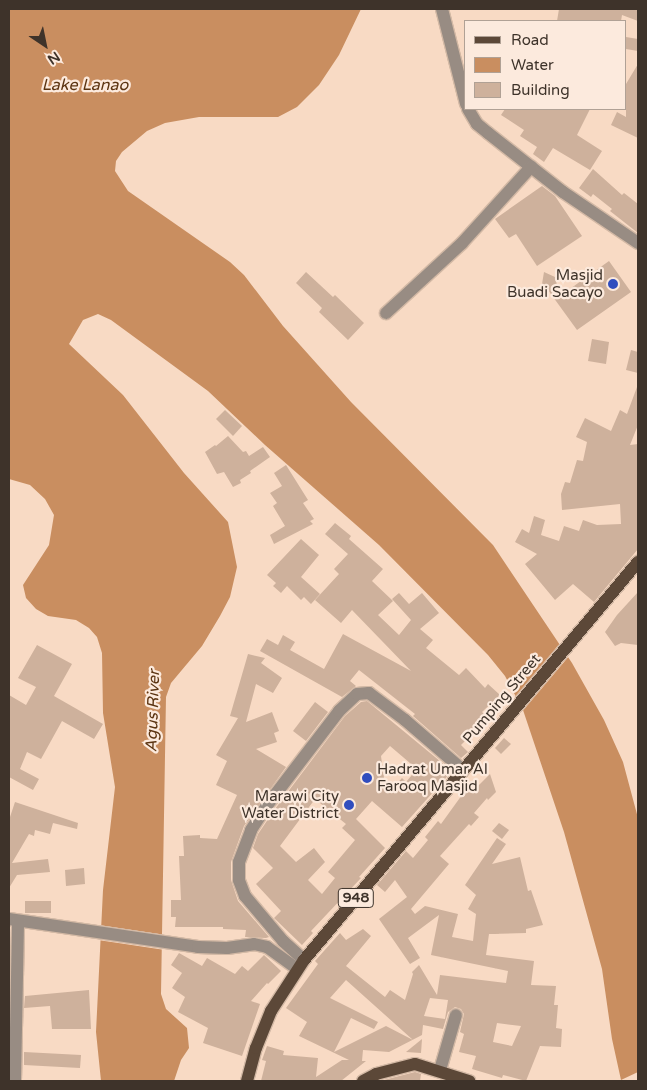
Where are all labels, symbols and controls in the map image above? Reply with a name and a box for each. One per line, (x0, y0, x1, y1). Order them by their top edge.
north arrow (20, 20, 70, 70)
legend (464, 20, 627, 110)
text: Road (511, 31, 549, 49)
text: N (44, 48, 63, 68)
text: Water (511, 56, 554, 74)
water label: Lake Lanao (42, 75, 128, 95)
text: Building (511, 81, 570, 99)
place label: Masjid Buadi Sacayo (507, 266, 603, 301)
marker: Masjid Buadi Sacayo (607, 278, 619, 290)
street label: Pumping Street (459, 651, 545, 747)
water label: Agus River (142, 670, 164, 752)
place label: Hadrat Umar Al Farooq Masjid (377, 760, 488, 795)
marker: Hadrat Umar Al Farooq Masjid (361, 772, 373, 784)
place label: Marawi City Water District (242, 787, 339, 822)
marker: Marawi City Water District (343, 799, 355, 811)
road number: 948 (337, 886, 375, 910)

